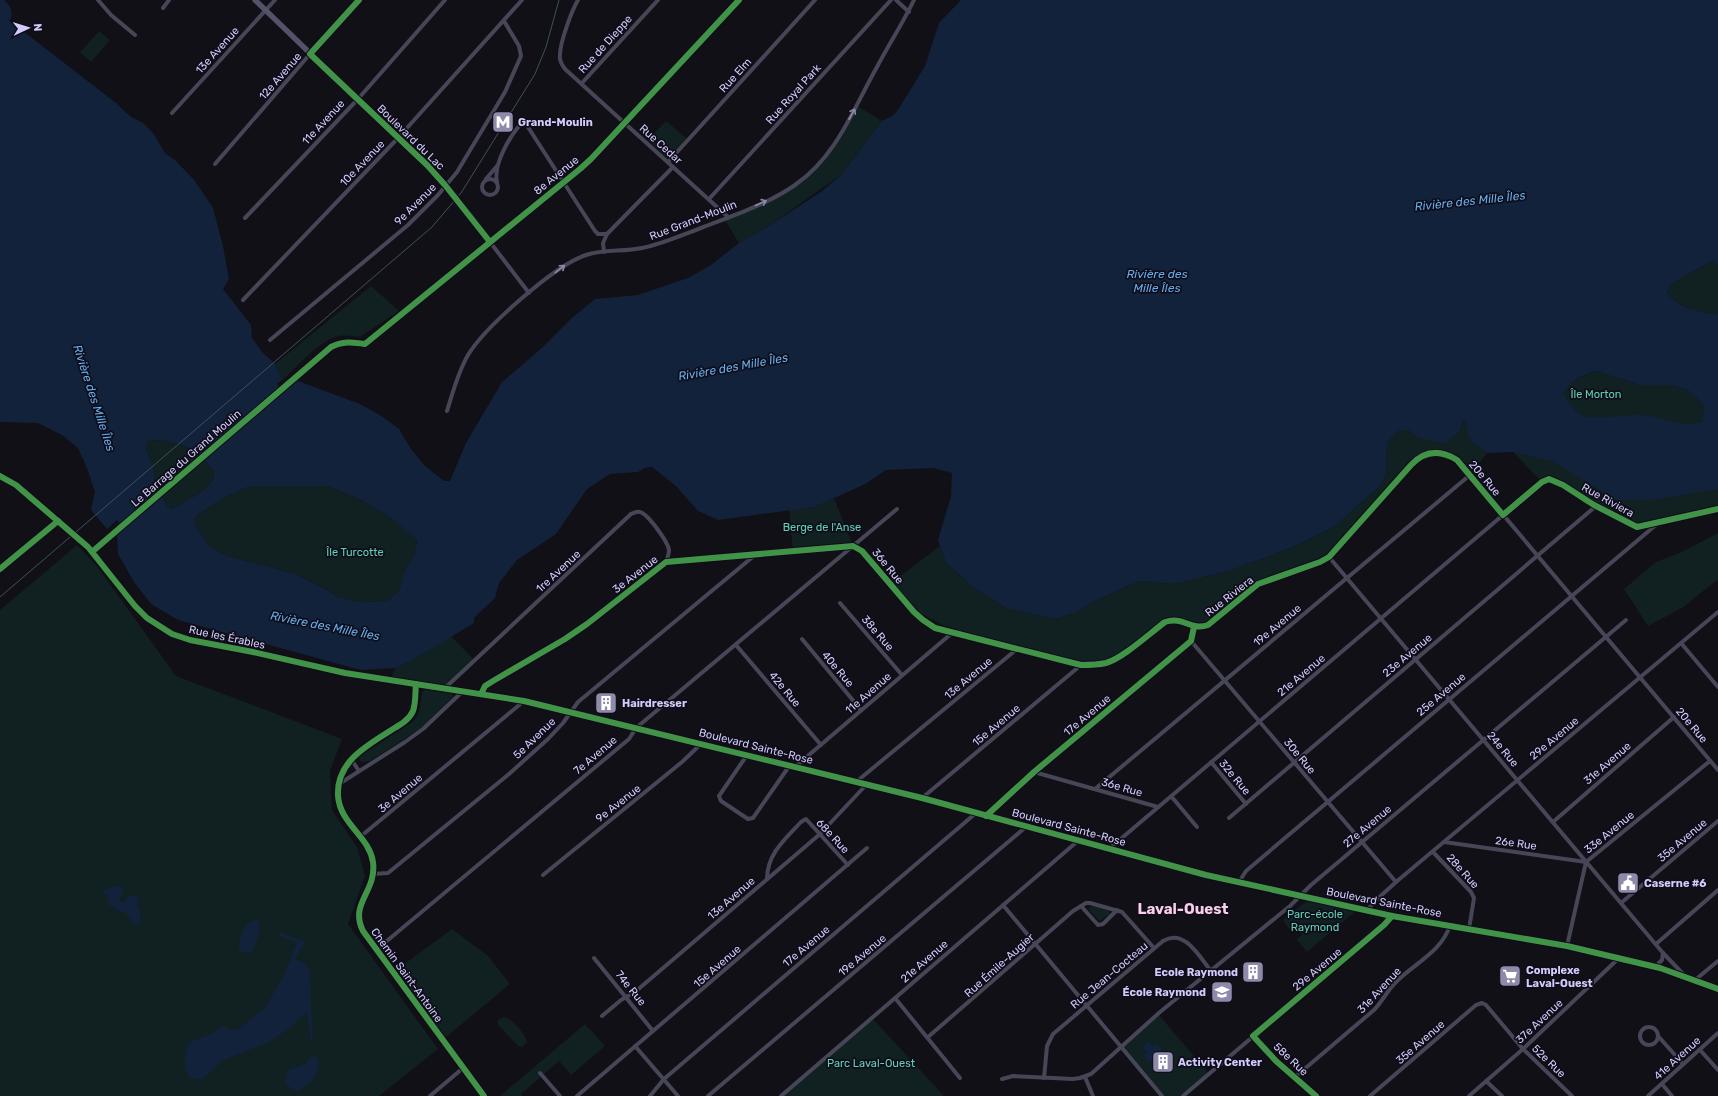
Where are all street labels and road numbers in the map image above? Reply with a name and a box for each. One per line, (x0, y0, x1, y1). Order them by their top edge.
street label: Rue de Dieppe (576, 13, 635, 76)
street label: 13e Avenue (193, 24, 242, 76)
street label: 12e Avenue (256, 50, 304, 103)
street label: Rue Elm (717, 55, 754, 95)
street label: Rue Royal Park (763, 61, 824, 127)
street label: 11e Avenue (299, 97, 347, 147)
street label: Boulevard du Lac (374, 102, 447, 173)
street label: Rue Cedar (637, 122, 685, 167)
street label: 10e Avenue (337, 138, 387, 189)
street label: 8e Avenue (531, 153, 581, 197)
street label: 9e Avenue (392, 181, 439, 228)
street label: Rue Grand-Moulin (648, 198, 739, 243)
street label: Le Barrage du Grand Moulin (129, 407, 244, 510)
street label: 20e Rue (1466, 458, 1503, 499)
street label: Rue Riviera (1579, 481, 1636, 520)
street label: 36e Rue (869, 546, 906, 587)
street label: 1re Avenue (533, 548, 583, 595)
street label: 3e Avenue (610, 553, 660, 596)
street label: Rue Riviera (1203, 574, 1256, 619)
street label: 19e Avenue (1251, 602, 1304, 649)
street label: 38e Rue (859, 613, 896, 654)
street label: Rue les Érables (188, 623, 267, 652)
street label: 23e Avenue (1380, 631, 1435, 680)
street label: 40e Rue (819, 649, 856, 690)
street label: 21e Avenue (1275, 652, 1328, 699)
street label: 13e Avenue (942, 655, 995, 702)
street label: 42e Rue (766, 669, 803, 710)
street label: 11e Avenue (843, 670, 894, 717)
street label: 25e Avenue (1414, 670, 1469, 719)
street label: 17e Avenue (1061, 692, 1114, 739)
street label: 15e Avenue (970, 702, 1023, 749)
street label: 20e Rue (1673, 705, 1710, 746)
street label: 29e Avenue (1527, 714, 1582, 763)
street label: 5e Avenue (511, 715, 558, 762)
street label: Boulevard Sainte-Rose (697, 726, 814, 767)
street label: 24e Rue (1484, 729, 1521, 770)
street label: 7e Avenue (571, 733, 620, 777)
street label: 30e Rue (1281, 736, 1318, 777)
street label: 31e Avenue (1581, 739, 1634, 787)
street label: 32e Rue (1216, 757, 1253, 798)
street label: 3e Avenue (376, 771, 425, 816)
street label: 36e Rue (1100, 775, 1144, 800)
street label: 9e Avenue (593, 782, 643, 825)
street label: 27e Avenue (1340, 802, 1394, 850)
street label: Boulevard Sainte-Rose (1011, 806, 1127, 849)
street label: 33e Avenue (1582, 808, 1637, 856)
street label: 68e Rue (813, 816, 852, 856)
street label: 35e Avenue (1655, 816, 1710, 865)
street label: 26e Rue (1494, 834, 1538, 853)
street label: 28e Rue (1444, 851, 1482, 891)
street label: 13e Avenue (705, 874, 758, 922)
street label: Boulevard Sainte-Rose (1325, 885, 1443, 920)
street label: 17e Avenue (780, 923, 833, 970)
street label: Chemin Saint-Antoine (368, 926, 445, 1025)
street label: Rue Émile-Augier (962, 930, 1037, 1000)
street label: 19e Avenue (836, 932, 889, 979)
street label: 21e Avenue (898, 937, 951, 985)
street label: Rue Jean-Cocteau (1068, 939, 1151, 1011)
street label: 15e Avenue (691, 942, 744, 990)
street label: 29e Avenue (1290, 945, 1345, 994)
street label: 31e Avenue (1355, 965, 1404, 1016)
street label: 74e Rue (613, 968, 649, 1008)
street label: 37e Avenue (1513, 996, 1565, 1046)
street label: 35e Avenue (1393, 1018, 1447, 1067)
street label: 41e Avenue (1651, 1034, 1703, 1083)
street label: 58e Rue (1271, 1040, 1311, 1079)
street label: 52e Rue (1529, 1042, 1568, 1081)

